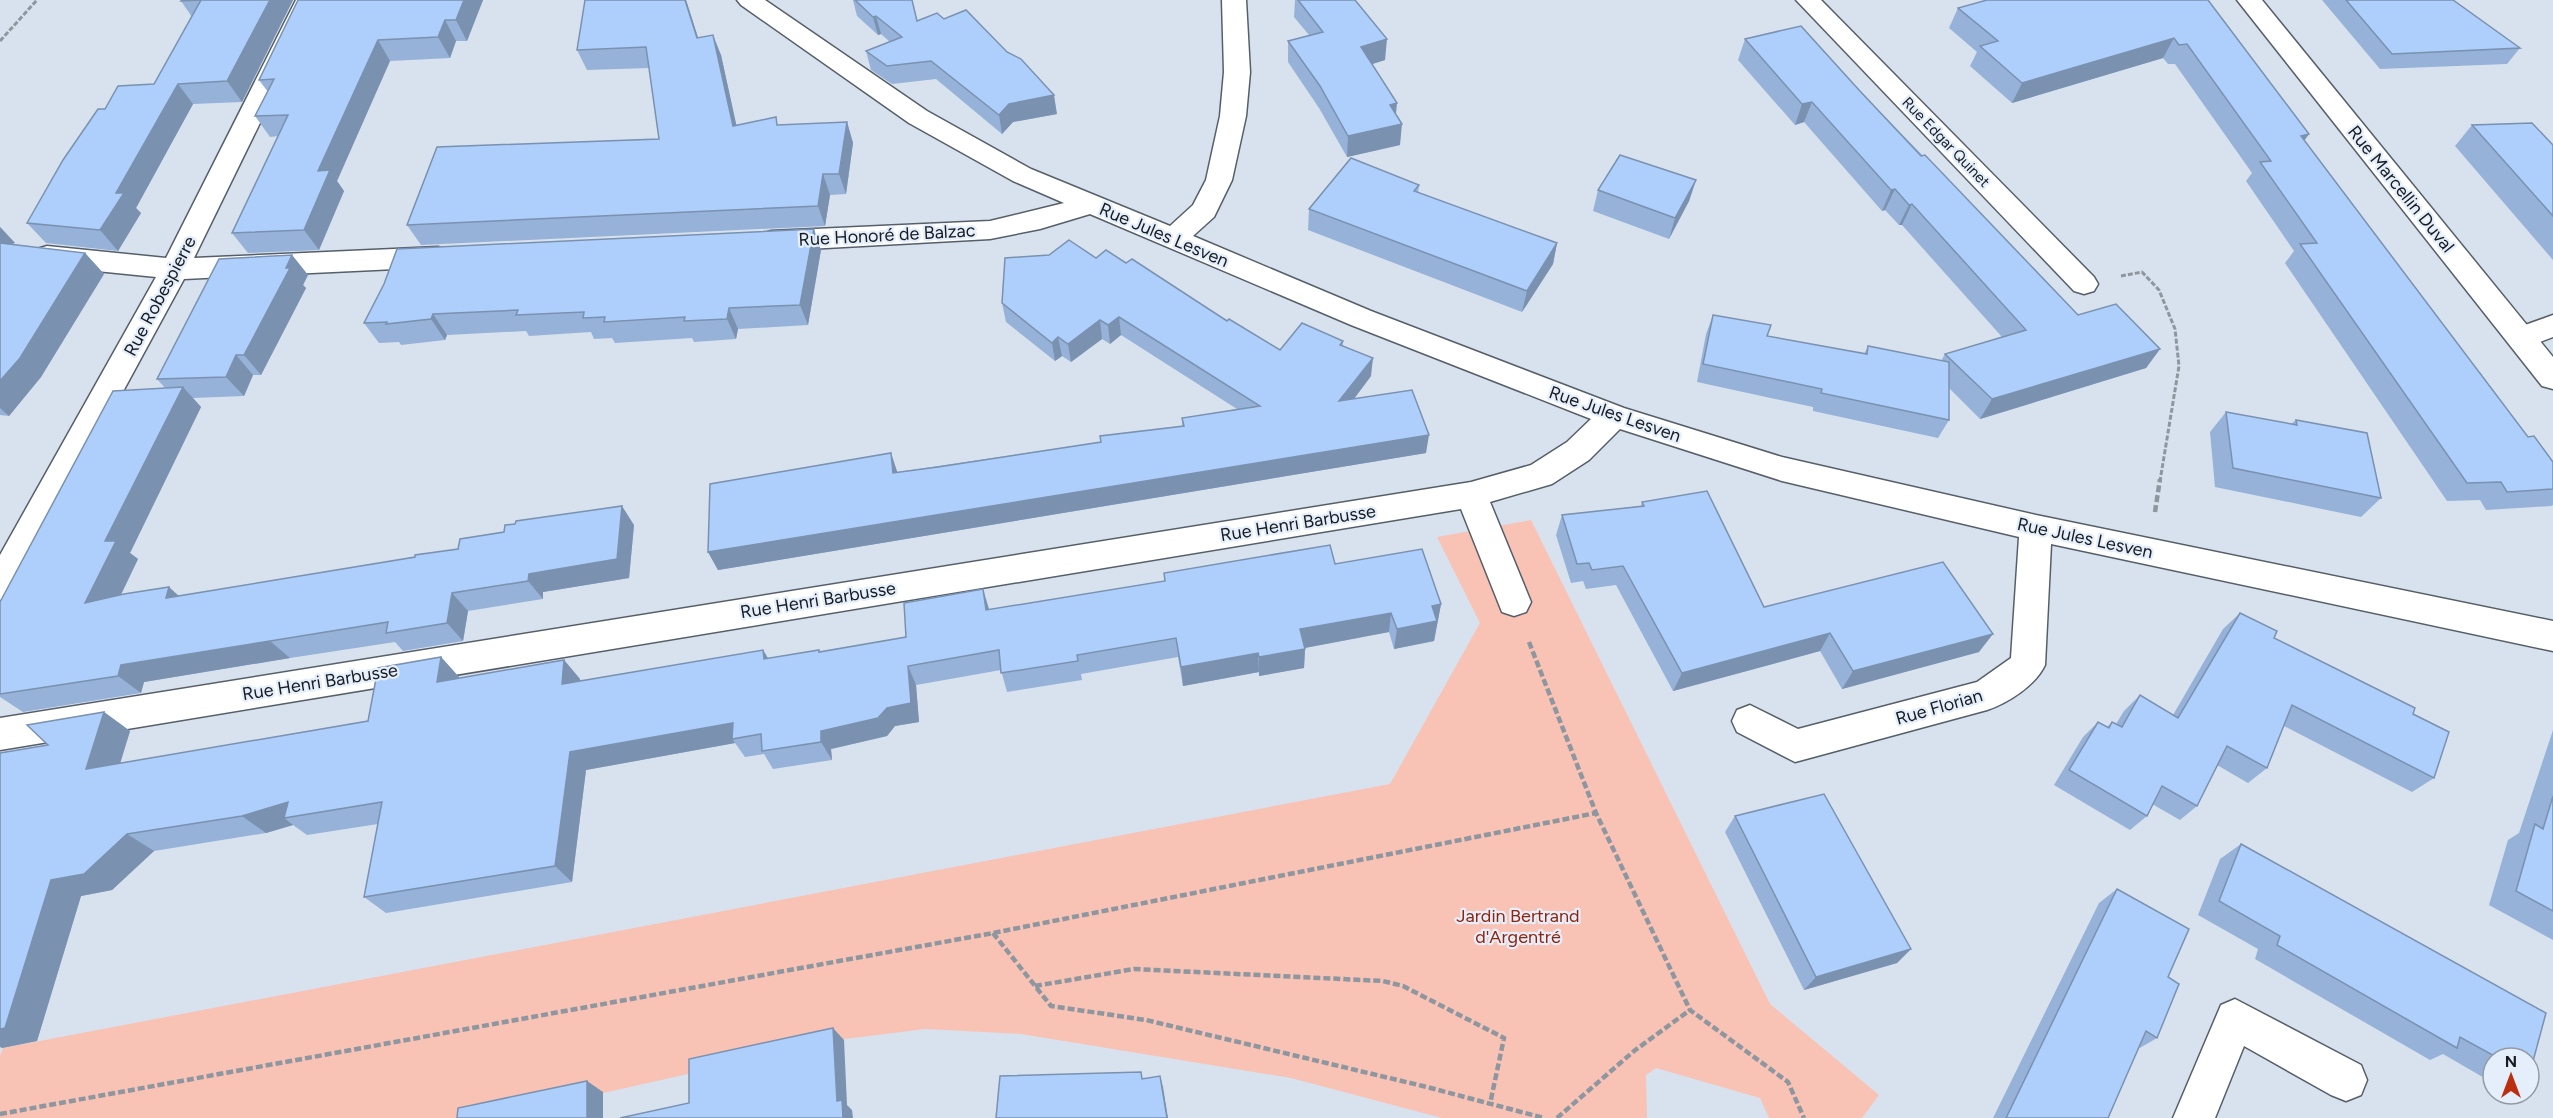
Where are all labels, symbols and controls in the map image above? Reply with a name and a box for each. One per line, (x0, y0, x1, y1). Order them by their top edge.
street label: Rue Edgar Quinet (1898, 93, 1994, 191)
street label: Rue Marcellin Duval (2343, 121, 2459, 257)
street label: Rue Jules Lesven (1096, 198, 1232, 272)
street label: Rue Honoré de Balzac (798, 219, 976, 251)
street label: Rue Robespierre (119, 232, 201, 360)
street label: Rue Jules Lesven (1546, 381, 1684, 447)
street label: Rue Henri Barbusse (1219, 500, 1377, 546)
street label: Rue Jules Lesven (2015, 513, 2155, 563)
street label: Rue Henri Barbusse (739, 577, 897, 623)
street label: Rue Henri Barbusse (241, 659, 399, 705)
street label: Rue Florian (1893, 684, 1985, 730)
park label: Jardin Bertrand d'Argentré (1456, 905, 1580, 948)
north arrow (2481, 1046, 2541, 1106)
text: N (2505, 1052, 2517, 1071)

